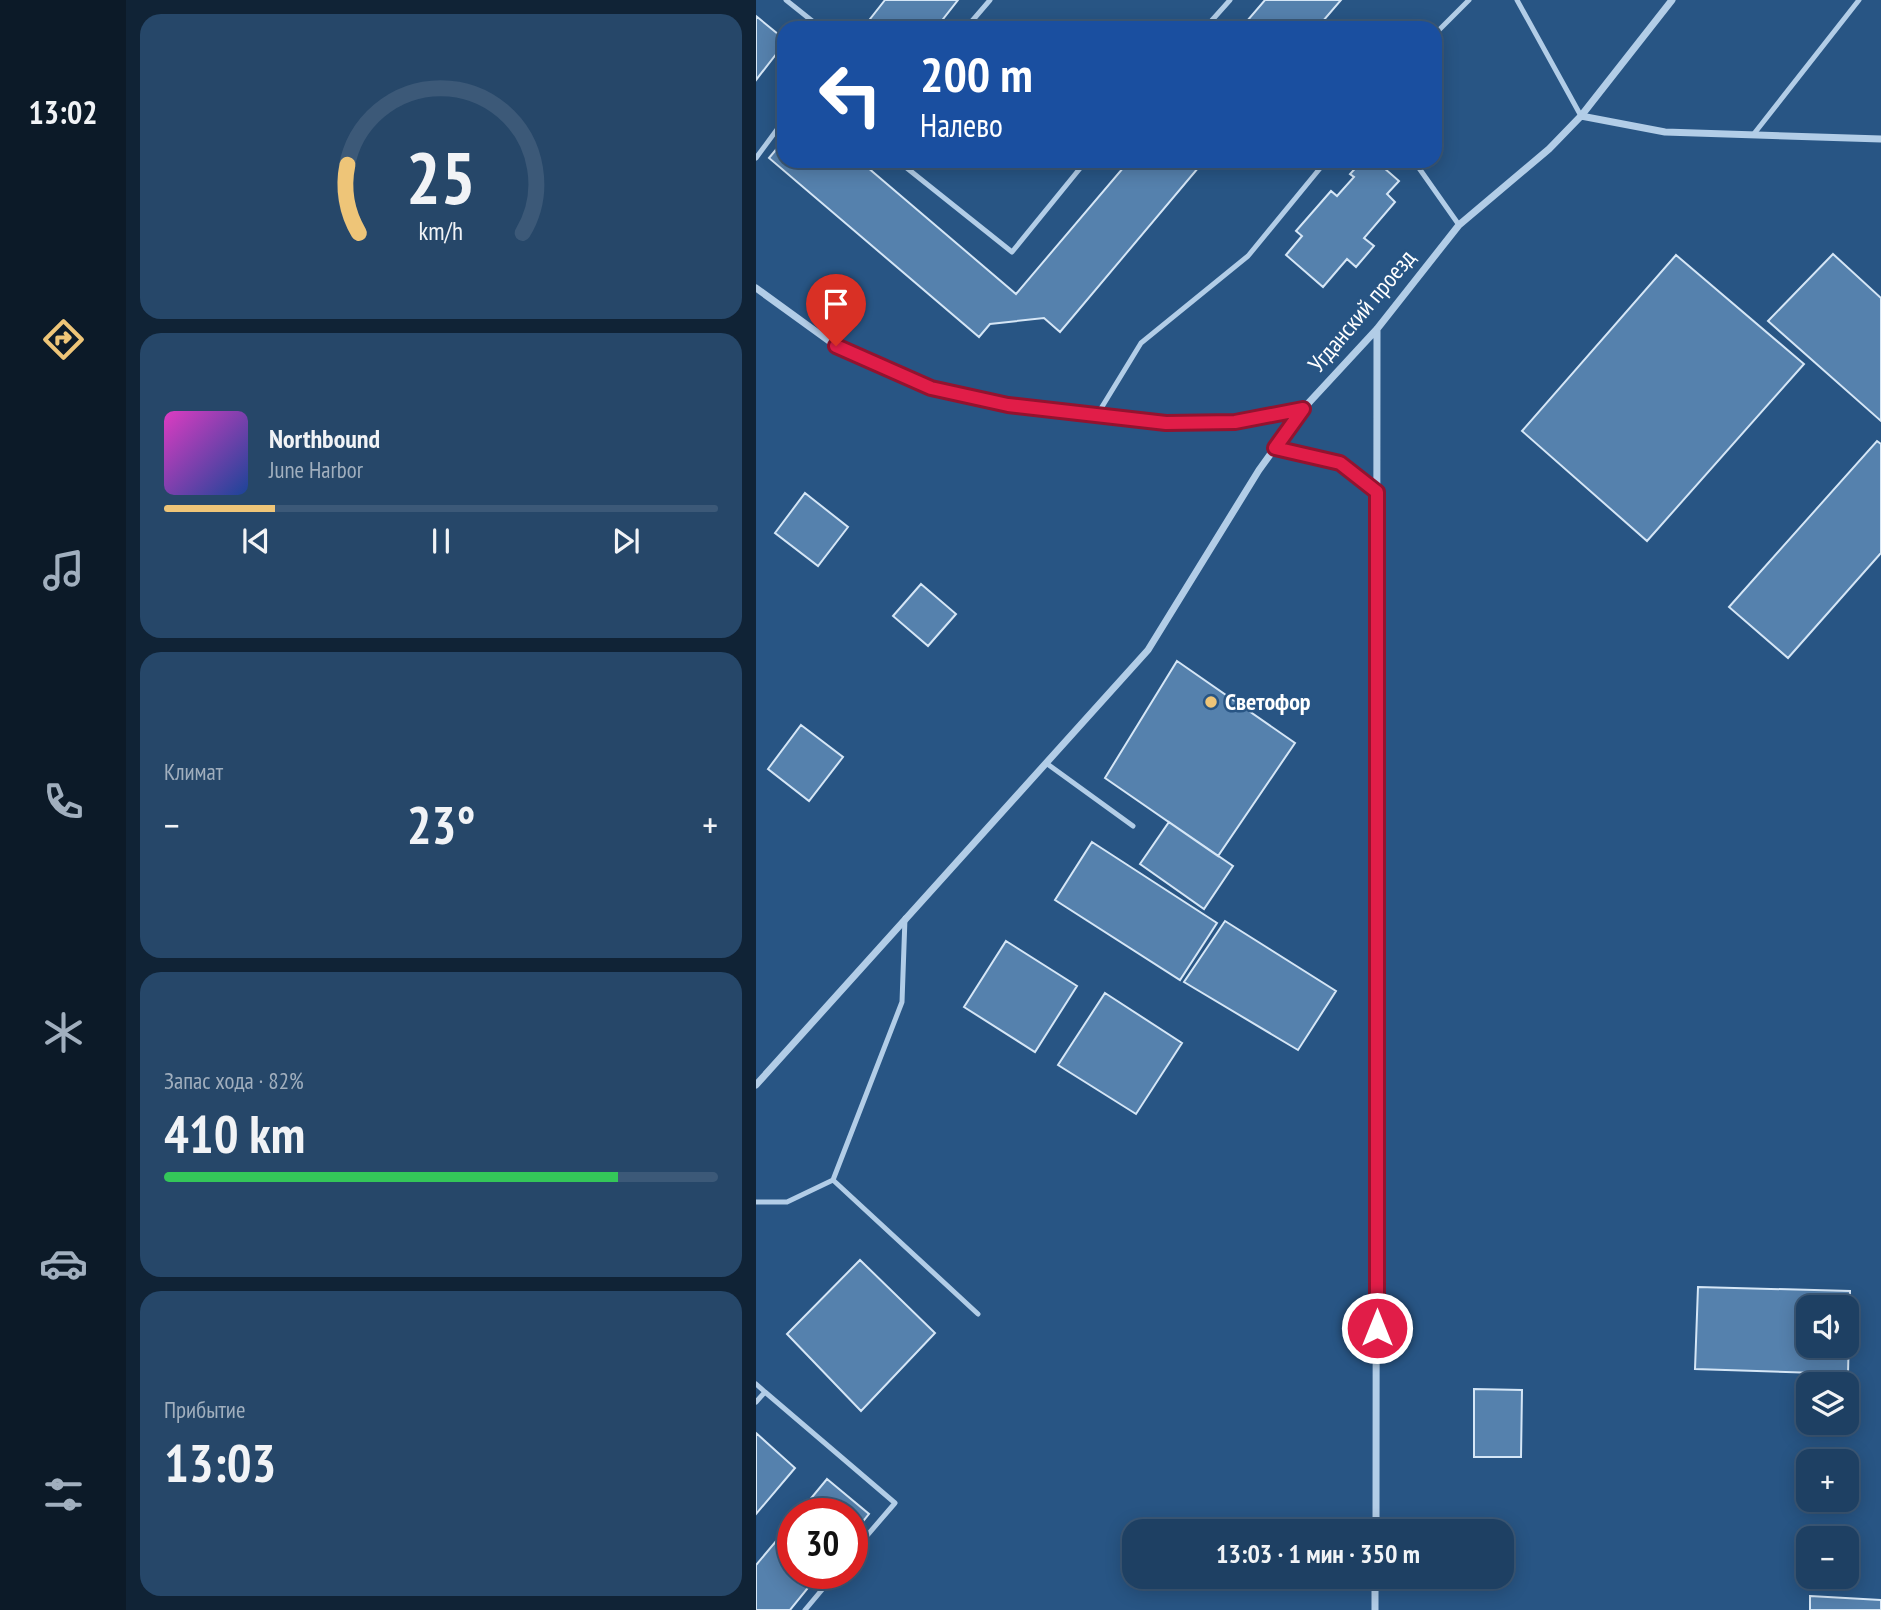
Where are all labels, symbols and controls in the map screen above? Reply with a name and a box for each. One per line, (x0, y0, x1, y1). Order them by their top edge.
text: 200 m (920, 42, 1033, 106)
icon: left (805, 49, 896, 140)
text: 13:02 (28, 91, 98, 133)
text: Налево (920, 104, 1003, 146)
text: 25 (406, 129, 476, 223)
text: km/h (419, 214, 463, 246)
street label: Угданский проезд (1301, 243, 1422, 378)
pin (806, 274, 866, 346)
icon: arrive (817, 285, 855, 323)
icon: directions (39, 315, 88, 364)
text: Northbound (269, 422, 380, 455)
text: June Harbor (269, 455, 363, 484)
icon: previous (237, 522, 275, 560)
icon: pause (422, 522, 460, 560)
icon: next (607, 522, 645, 560)
icon: music (39, 546, 88, 595)
place label: Светофор (1225, 686, 1311, 717)
marker: Светофор (1203, 694, 1219, 710)
text: Климат (164, 757, 223, 786)
icon: phone (39, 777, 88, 826)
text: 23° (407, 791, 475, 858)
text: − (164, 800, 180, 849)
text: + (702, 800, 718, 849)
icon: climate (39, 1008, 88, 1057)
text: Запас хода · 82% (164, 1066, 304, 1095)
text: 410 km (164, 1100, 305, 1167)
icon: car (39, 1239, 88, 1288)
position arrow (1340, 1291, 1414, 1365)
map controls (1796, 1295, 1859, 1589)
button: sound (1796, 1295, 1859, 1358)
button: layers (1796, 1372, 1859, 1435)
text: Прибытие (164, 1395, 245, 1424)
text: 13:03 (164, 1429, 276, 1496)
button: + (1796, 1449, 1859, 1512)
icon: filters (39, 1470, 88, 1519)
speed limit sign: 30 (777, 1498, 868, 1589)
button: − (1796, 1526, 1859, 1589)
text: 13:03 · 1 мин · 350 m (1216, 1537, 1420, 1570)

